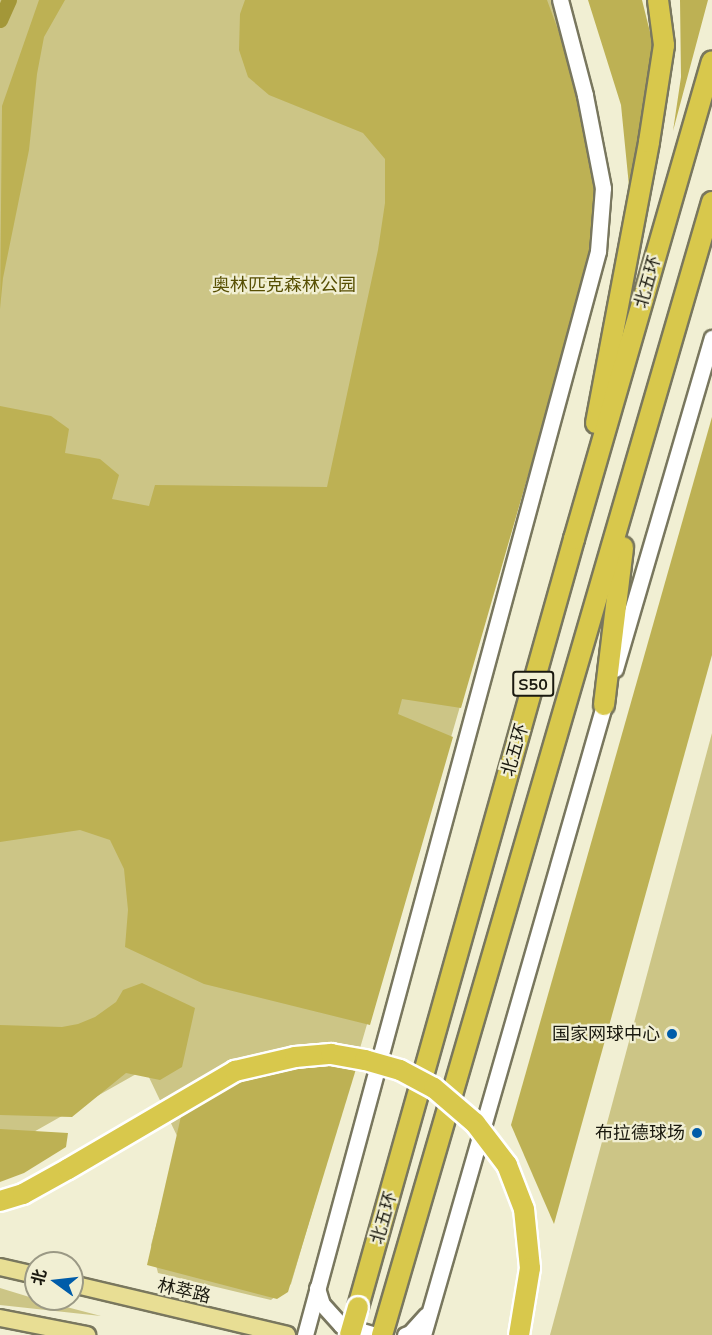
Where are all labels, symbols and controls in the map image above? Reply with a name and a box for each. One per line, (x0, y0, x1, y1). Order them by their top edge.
street label: 北五环 (630, 253, 666, 311)
park label: 奥林匹克森林公园 (212, 274, 356, 296)
road number: S50 (512, 671, 554, 697)
street label: 北五环 (497, 721, 533, 779)
place label: 国家网球中心 (552, 1023, 660, 1045)
marker: 国家网球中心 (665, 1027, 679, 1041)
place label: 布拉德球场 (595, 1122, 685, 1144)
marker: 布拉德球场 (690, 1126, 704, 1140)
street label: 北五环 (366, 1189, 402, 1247)
north arrow (24, 1251, 84, 1311)
text: 北 (27, 1267, 50, 1287)
street label: 林萃路 (155, 1274, 213, 1308)

